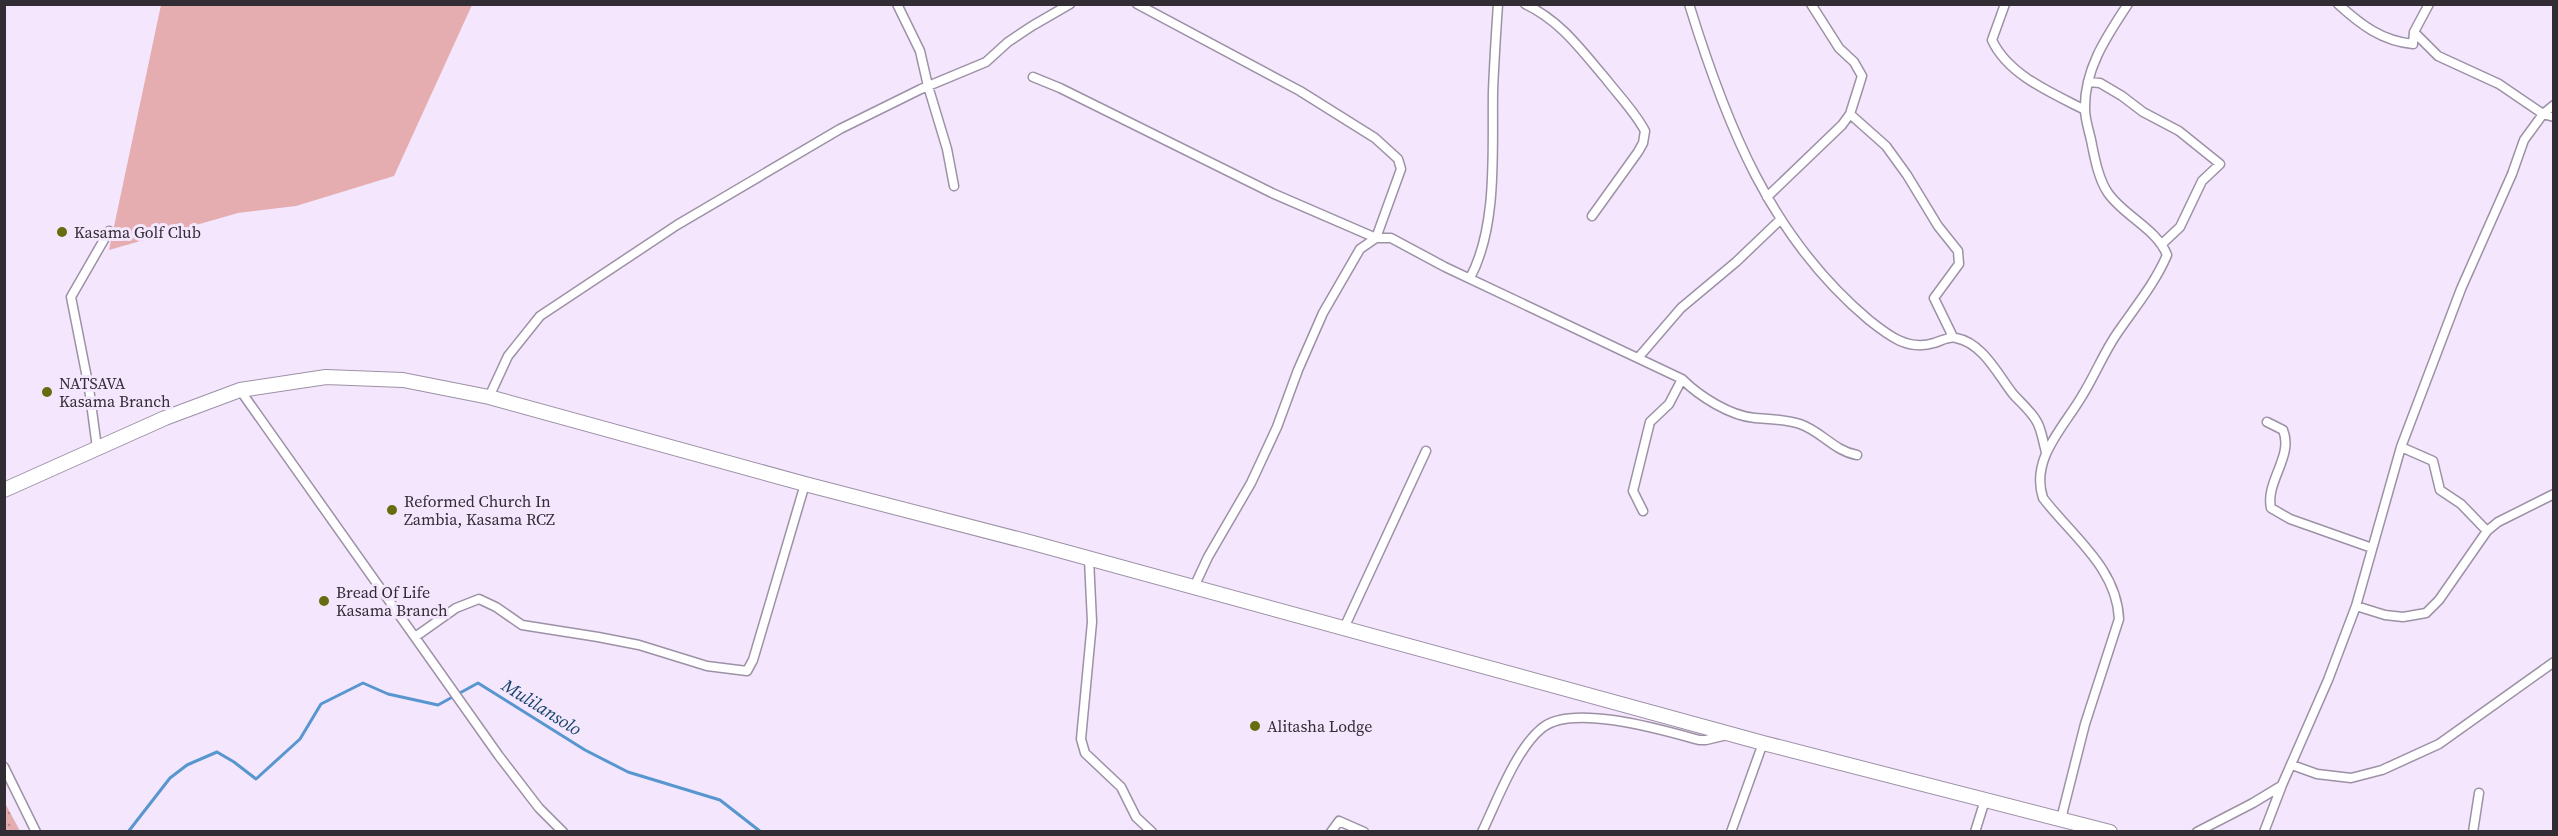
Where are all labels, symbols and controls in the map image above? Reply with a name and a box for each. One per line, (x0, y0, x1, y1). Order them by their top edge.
place label: Kasama Golf Club (74, 221, 201, 243)
marker: Kasama Golf Club (55, 225, 69, 239)
place label: NATSAVA Kasama Branch (59, 372, 171, 412)
marker: NATSAVA Kasama Branch (40, 385, 54, 399)
place label: Reformed Church In Zambia, Kasama RCZ (404, 490, 555, 530)
marker: Reformed Church In Zambia, Kasama RCZ (385, 503, 399, 517)
place label: Bread Of Life Kasama Branch (336, 581, 448, 621)
marker: Bread Of Life Kasama Branch (317, 594, 331, 608)
water label: Mulilansolo (497, 672, 587, 741)
place label: Alitasha Lodge (1267, 715, 1372, 737)
marker: Alitasha Lodge (1248, 719, 1262, 733)

